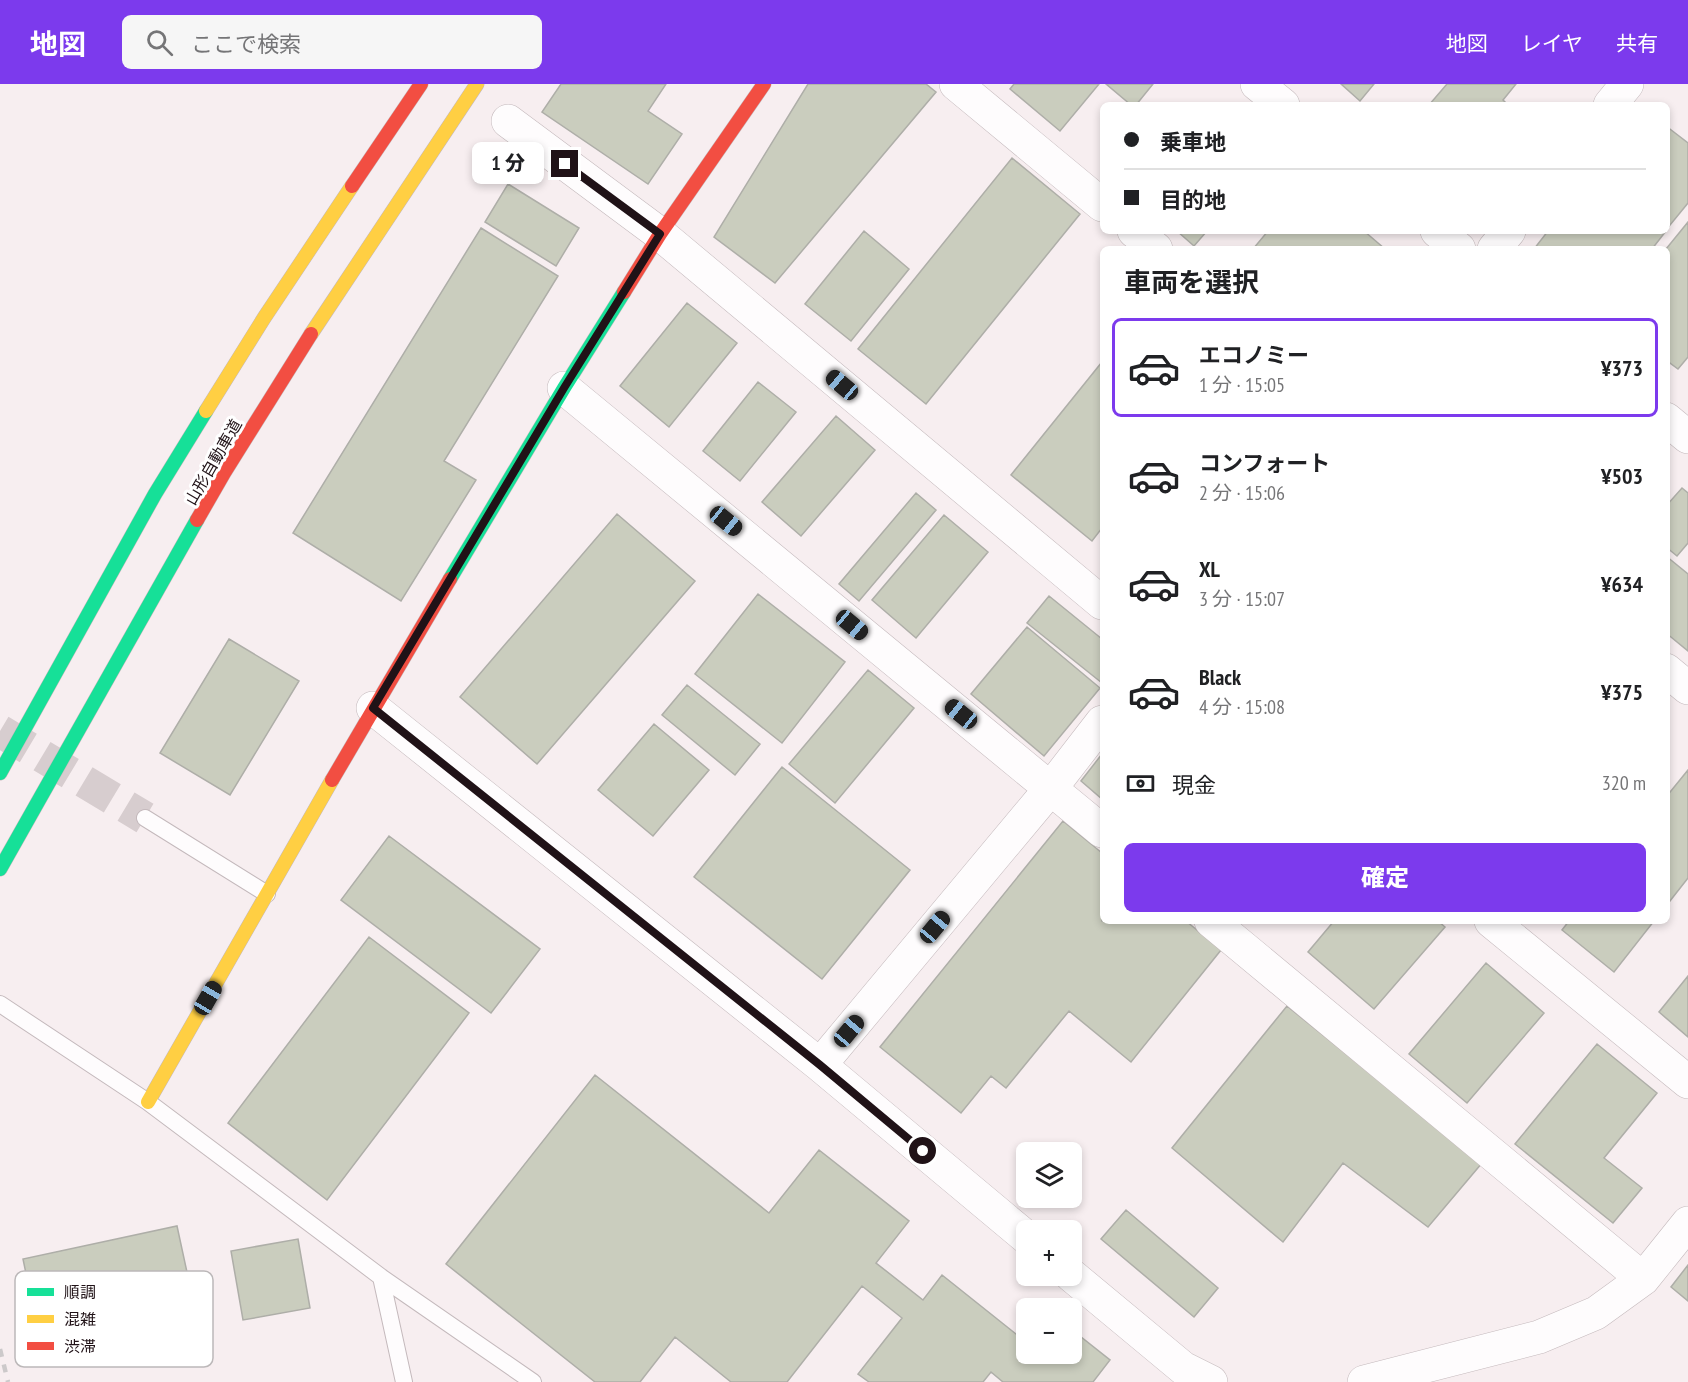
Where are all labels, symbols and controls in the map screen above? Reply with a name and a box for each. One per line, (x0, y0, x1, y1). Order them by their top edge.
search box (122, 15, 542, 69)
text: 地図 (30, 25, 86, 62)
icon: search (143, 26, 176, 59)
text: ここで検索 (191, 30, 301, 58)
text: 地図 (1446, 30, 1488, 57)
text: レイヤ (1521, 30, 1583, 57)
text: 共有 (1616, 30, 1658, 57)
text: 乗車地 (1160, 128, 1226, 156)
callout: 1 分 (472, 143, 544, 185)
text: 1 分 (491, 150, 525, 176)
route end (551, 150, 578, 177)
text: 目的地 (1160, 186, 1226, 214)
text: 車両を選択 (1124, 265, 1259, 299)
icon: car (1127, 341, 1181, 395)
text: エコノミー (1199, 341, 1309, 369)
text: ¥373 (1601, 354, 1643, 382)
car (822, 367, 862, 403)
text: 1 分 · 15:05 (1199, 372, 1285, 398)
street label: 山形自動車道 (180, 415, 246, 509)
icon: car (1127, 449, 1181, 503)
text: コンフォート (1199, 449, 1330, 477)
text: ¥503 (1601, 462, 1643, 490)
text: 2 分 · 15:06 (1199, 480, 1285, 506)
car (706, 503, 746, 539)
text: XL (1199, 555, 1220, 583)
icon: car (1127, 557, 1181, 611)
text: ¥634 (1601, 570, 1643, 598)
text: 3 分 · 15:07 (1199, 586, 1285, 612)
car (832, 607, 872, 643)
text: Black (1199, 663, 1241, 691)
icon: car (1127, 665, 1181, 719)
text: ¥375 (1601, 678, 1643, 706)
text: 4 分 · 15:08 (1199, 694, 1285, 720)
car (941, 696, 981, 732)
icon: cash (1124, 767, 1157, 800)
text: 320 m (1602, 770, 1646, 796)
text: 現金 (1172, 771, 1216, 799)
button: 確定 (1124, 843, 1646, 912)
car (917, 907, 953, 947)
car (191, 978, 225, 1018)
car (831, 1011, 867, 1051)
route start (909, 1137, 936, 1164)
map controls (1016, 1142, 1082, 1364)
button: layers (1016, 1142, 1082, 1208)
button: + (1016, 1220, 1082, 1286)
legend (15, 1271, 213, 1367)
text: 順調 (64, 1282, 96, 1302)
button: − (1016, 1298, 1082, 1364)
text: 混雑 (64, 1309, 96, 1329)
text: 渋滞 (64, 1336, 96, 1356)

